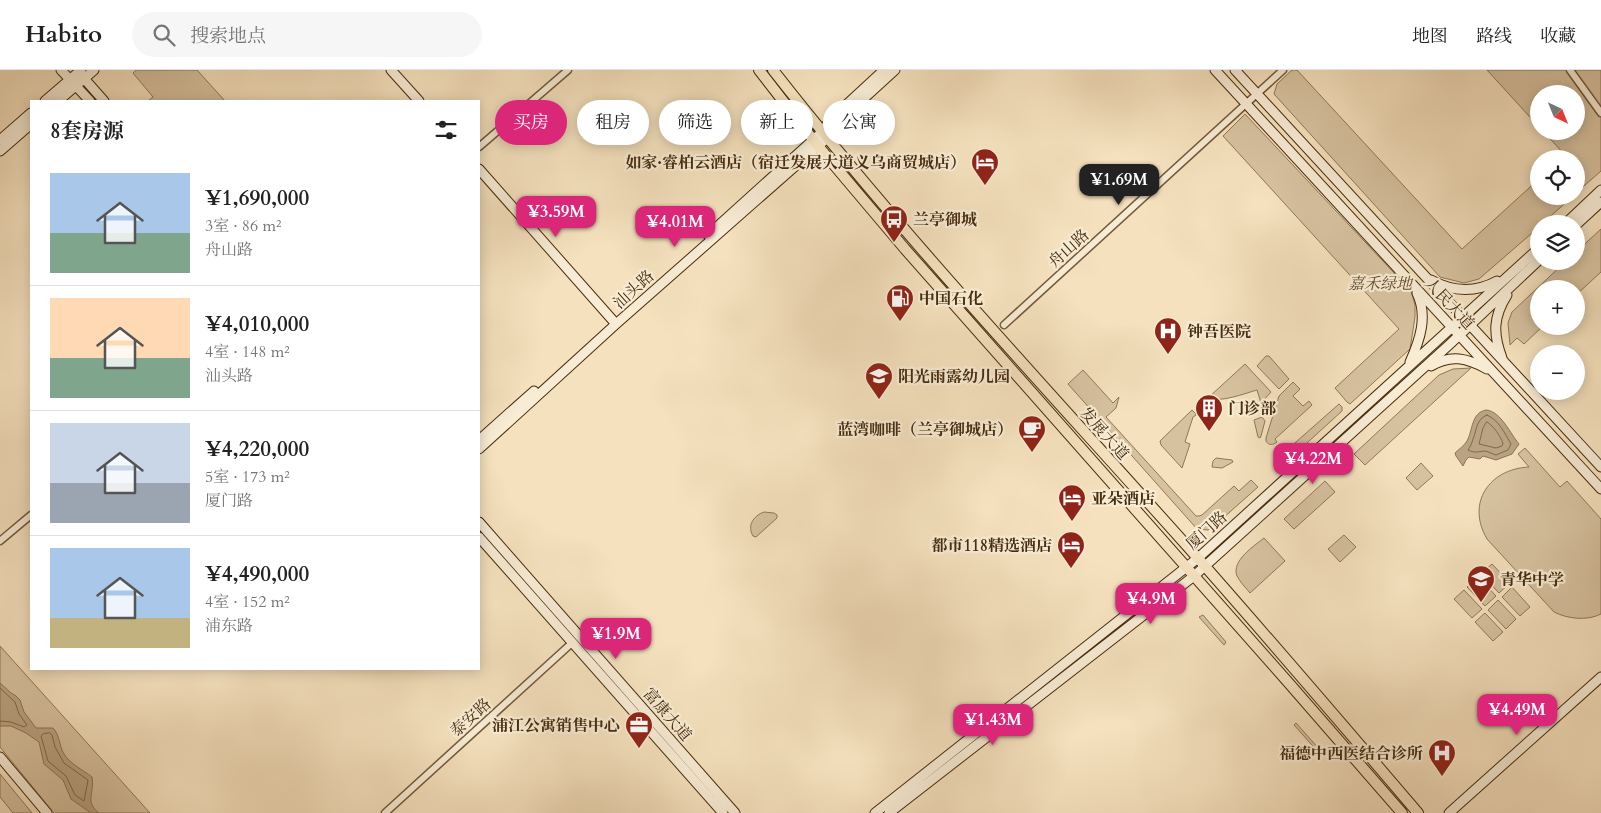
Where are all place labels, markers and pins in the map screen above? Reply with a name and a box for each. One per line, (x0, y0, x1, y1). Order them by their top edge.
hotel icon: 如家·睿柏云酒店（宿迁发展大道义乌商贸城店） (970, 147, 1000, 186)
place label: 如家·睿柏云酒店（宿迁发展大道义乌商贸城店） (625, 152, 966, 174)
pin: ¥1.69M (1078, 164, 1160, 206)
pin: ¥3.59M (515, 196, 597, 238)
bus stop icon: 兰亭御城 (879, 204, 909, 243)
pin: ¥4.01M (634, 206, 716, 248)
place label: 兰亭御城 (913, 209, 977, 231)
fuel station icon: 中国石化 (885, 283, 915, 322)
place label: 中国石化 (919, 288, 983, 310)
hospital icon: 钟吾医院 (1153, 316, 1183, 355)
place label: 钟吾医院 (1187, 321, 1251, 343)
school or university icon: 阳光雨露幼儿园 (864, 361, 894, 400)
place label: 阳光雨露幼儿园 (898, 366, 1010, 388)
building icon: 门诊部 (1194, 393, 1224, 432)
place label: 门诊部 (1228, 398, 1277, 420)
cafe icon: 蓝湾咖啡（兰亭御城店） (1017, 414, 1047, 453)
place label: 蓝湾咖啡（兰亭御城店） (837, 419, 1013, 441)
pin: ¥4.22M (1272, 442, 1354, 485)
hotel icon: 亚朵酒店 (1057, 483, 1087, 522)
place label: 亚朵酒店 (1091, 488, 1155, 510)
hotel icon: 都市118精选酒店 (1056, 530, 1086, 569)
place label: 都市118精选酒店 (931, 535, 1052, 557)
school or university icon: 青华中学 (1466, 564, 1496, 603)
place label: 青华中学 (1500, 569, 1564, 591)
pin: ¥4.9M (1116, 582, 1186, 625)
pin: ¥1.9M (581, 618, 651, 660)
pin: ¥4.49M (1476, 694, 1558, 736)
pin: ¥1.43M (952, 704, 1034, 746)
office icon: 浦江公寓销售中心 (624, 710, 654, 749)
place label: 浦江公寓销售中心 (492, 715, 620, 737)
hospital icon: 福德中西医结合诊所 (1427, 738, 1457, 777)
place label: 福德中西医结合诊所 (1279, 743, 1423, 765)

